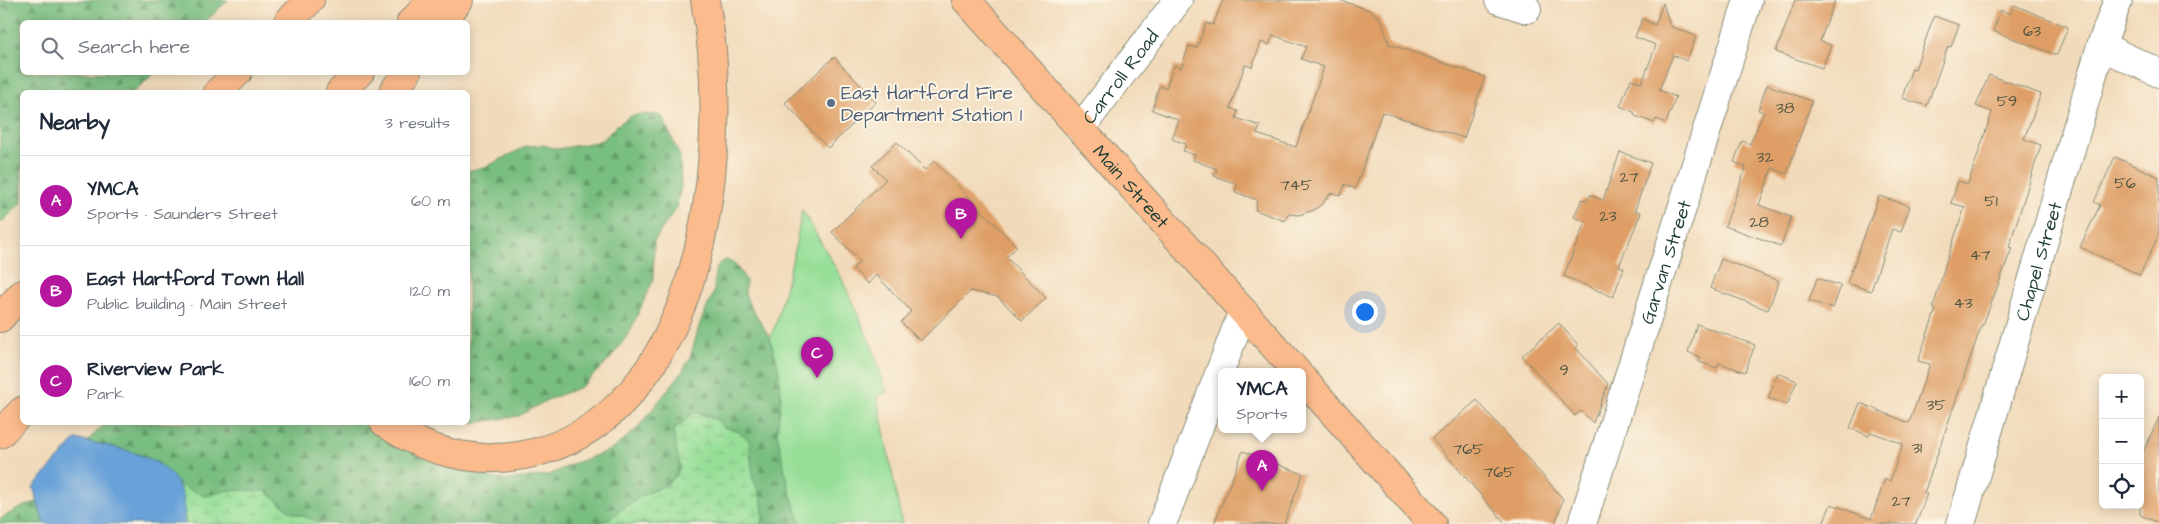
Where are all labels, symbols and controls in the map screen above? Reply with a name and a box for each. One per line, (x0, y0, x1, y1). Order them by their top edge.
search box (20, 20, 470, 75)
house number: 63 (2023, 20, 2041, 42)
street label: Carroll Road (1076, 24, 1166, 130)
icon: search (38, 34, 66, 62)
text: Search here (78, 34, 190, 61)
place label: East Hartford Fire Department Station 1 (841, 80, 1023, 129)
house number: 59 (1997, 90, 2017, 112)
marker: East Hartford Fire Department Station 1 (825, 97, 837, 109)
house number: 38 (1776, 97, 1794, 119)
text: Nearby (40, 108, 110, 137)
text: 3 results (385, 112, 450, 134)
street label: Main Street (1086, 139, 1175, 235)
house number: 32 (1756, 146, 1774, 168)
house number: 27 (1620, 166, 1639, 188)
house number: 56 (2114, 172, 2136, 194)
house number: 745 (1280, 174, 1313, 196)
text: YMCA (87, 176, 139, 203)
text: A (51, 190, 61, 212)
text: 60 m (411, 190, 450, 212)
house number: 51 (1984, 190, 1998, 212)
street label: Garvan Street (1634, 197, 1699, 328)
pin: B (945, 198, 977, 239)
street label: Chapel Street (2009, 199, 2070, 324)
text: Sports · Saunders Street (87, 203, 278, 225)
house number: 23 (1599, 205, 1617, 227)
house number: 28 (1749, 211, 1769, 233)
house number: 47 (1970, 244, 1991, 266)
text: East Hartford Town Hall (87, 266, 304, 293)
text: B (50, 280, 62, 302)
text: 120 m (410, 280, 450, 302)
house number: 43 (1953, 292, 1973, 314)
text: Public building · Main Street (87, 293, 287, 315)
your location (1352, 299, 1378, 325)
pin: C (801, 337, 833, 378)
text: Riverview Park (87, 356, 224, 383)
house number: 9 (1559, 359, 1569, 381)
popup (1218, 368, 1306, 433)
text: C (50, 370, 62, 392)
text: 160 m (409, 370, 450, 392)
map controls (2099, 374, 2144, 509)
button: + (2099, 374, 2144, 419)
text: YMCA (1236, 376, 1288, 403)
text: Park (87, 383, 124, 405)
house number: 35 (1926, 394, 1946, 416)
text: Sports (1236, 403, 1288, 425)
button: − (2099, 419, 2144, 464)
house number: 31 (1912, 437, 1922, 459)
house number: 765 (1452, 438, 1484, 460)
pin: A (1246, 450, 1278, 491)
house number: 765 (1483, 461, 1515, 483)
button: locate (2099, 464, 2144, 509)
house number: 27 (1892, 490, 1911, 512)

